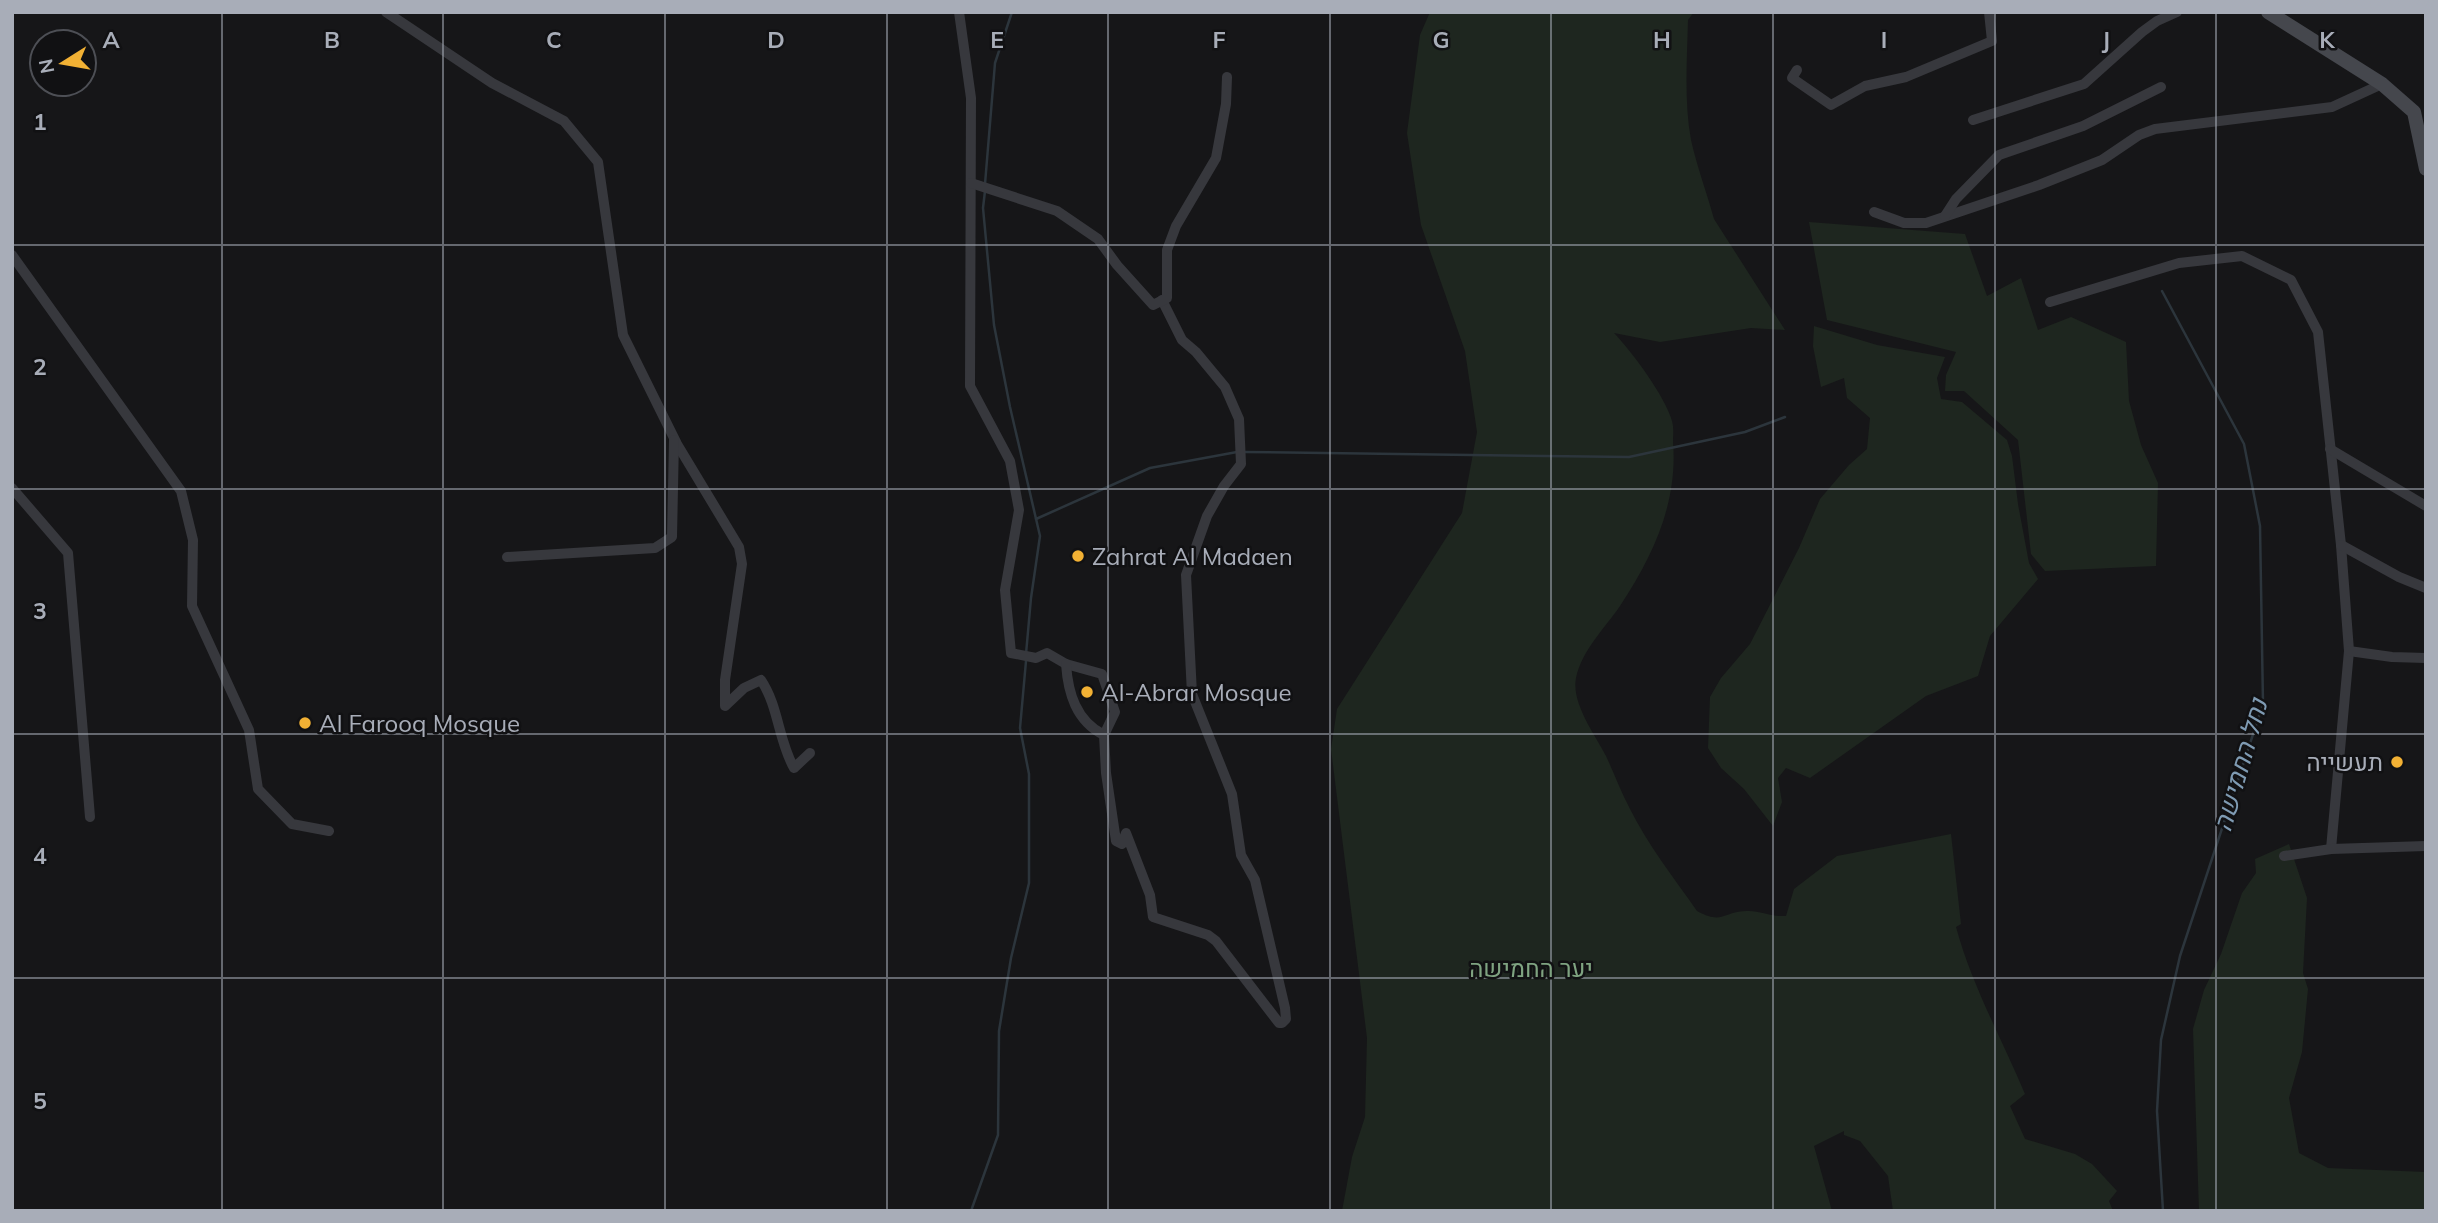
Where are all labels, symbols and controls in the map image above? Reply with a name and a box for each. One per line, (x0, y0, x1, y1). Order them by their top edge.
text: A (102, 25, 120, 54)
text: B (324, 25, 340, 54)
text: C (546, 25, 562, 54)
text: D (767, 25, 785, 54)
text: E (990, 25, 1004, 54)
text: F (1212, 25, 1226, 54)
text: G (1432, 25, 1450, 54)
text: H (1653, 25, 1671, 54)
text: I (1881, 25, 1887, 54)
text: J (2102, 25, 2110, 54)
text: K (2319, 25, 2336, 54)
north arrow (28, 28, 98, 98)
text: N (33, 57, 59, 76)
text: 1 (33, 107, 47, 136)
text: 2 (33, 352, 47, 381)
place label: Zahrat Al Madaen (1092, 541, 1293, 571)
marker: Zahrat Al Madaen (1070, 548, 1086, 564)
text: 3 (33, 596, 47, 625)
place label: Al-Abrar Mosque (1101, 677, 1292, 707)
marker: Al-Abrar Mosque (1079, 684, 1095, 700)
water label: נחל החמישה (2205, 693, 2275, 835)
place label: Al Farooq Mosque (319, 708, 520, 738)
marker: Al Farooq Mosque (297, 715, 313, 731)
place label: תעשייה (2306, 747, 2383, 777)
marker: תעשייה (2389, 754, 2405, 770)
text: 4 (33, 841, 47, 870)
park label: יער החמישה (1469, 953, 1593, 983)
text: 5 (33, 1086, 47, 1115)

